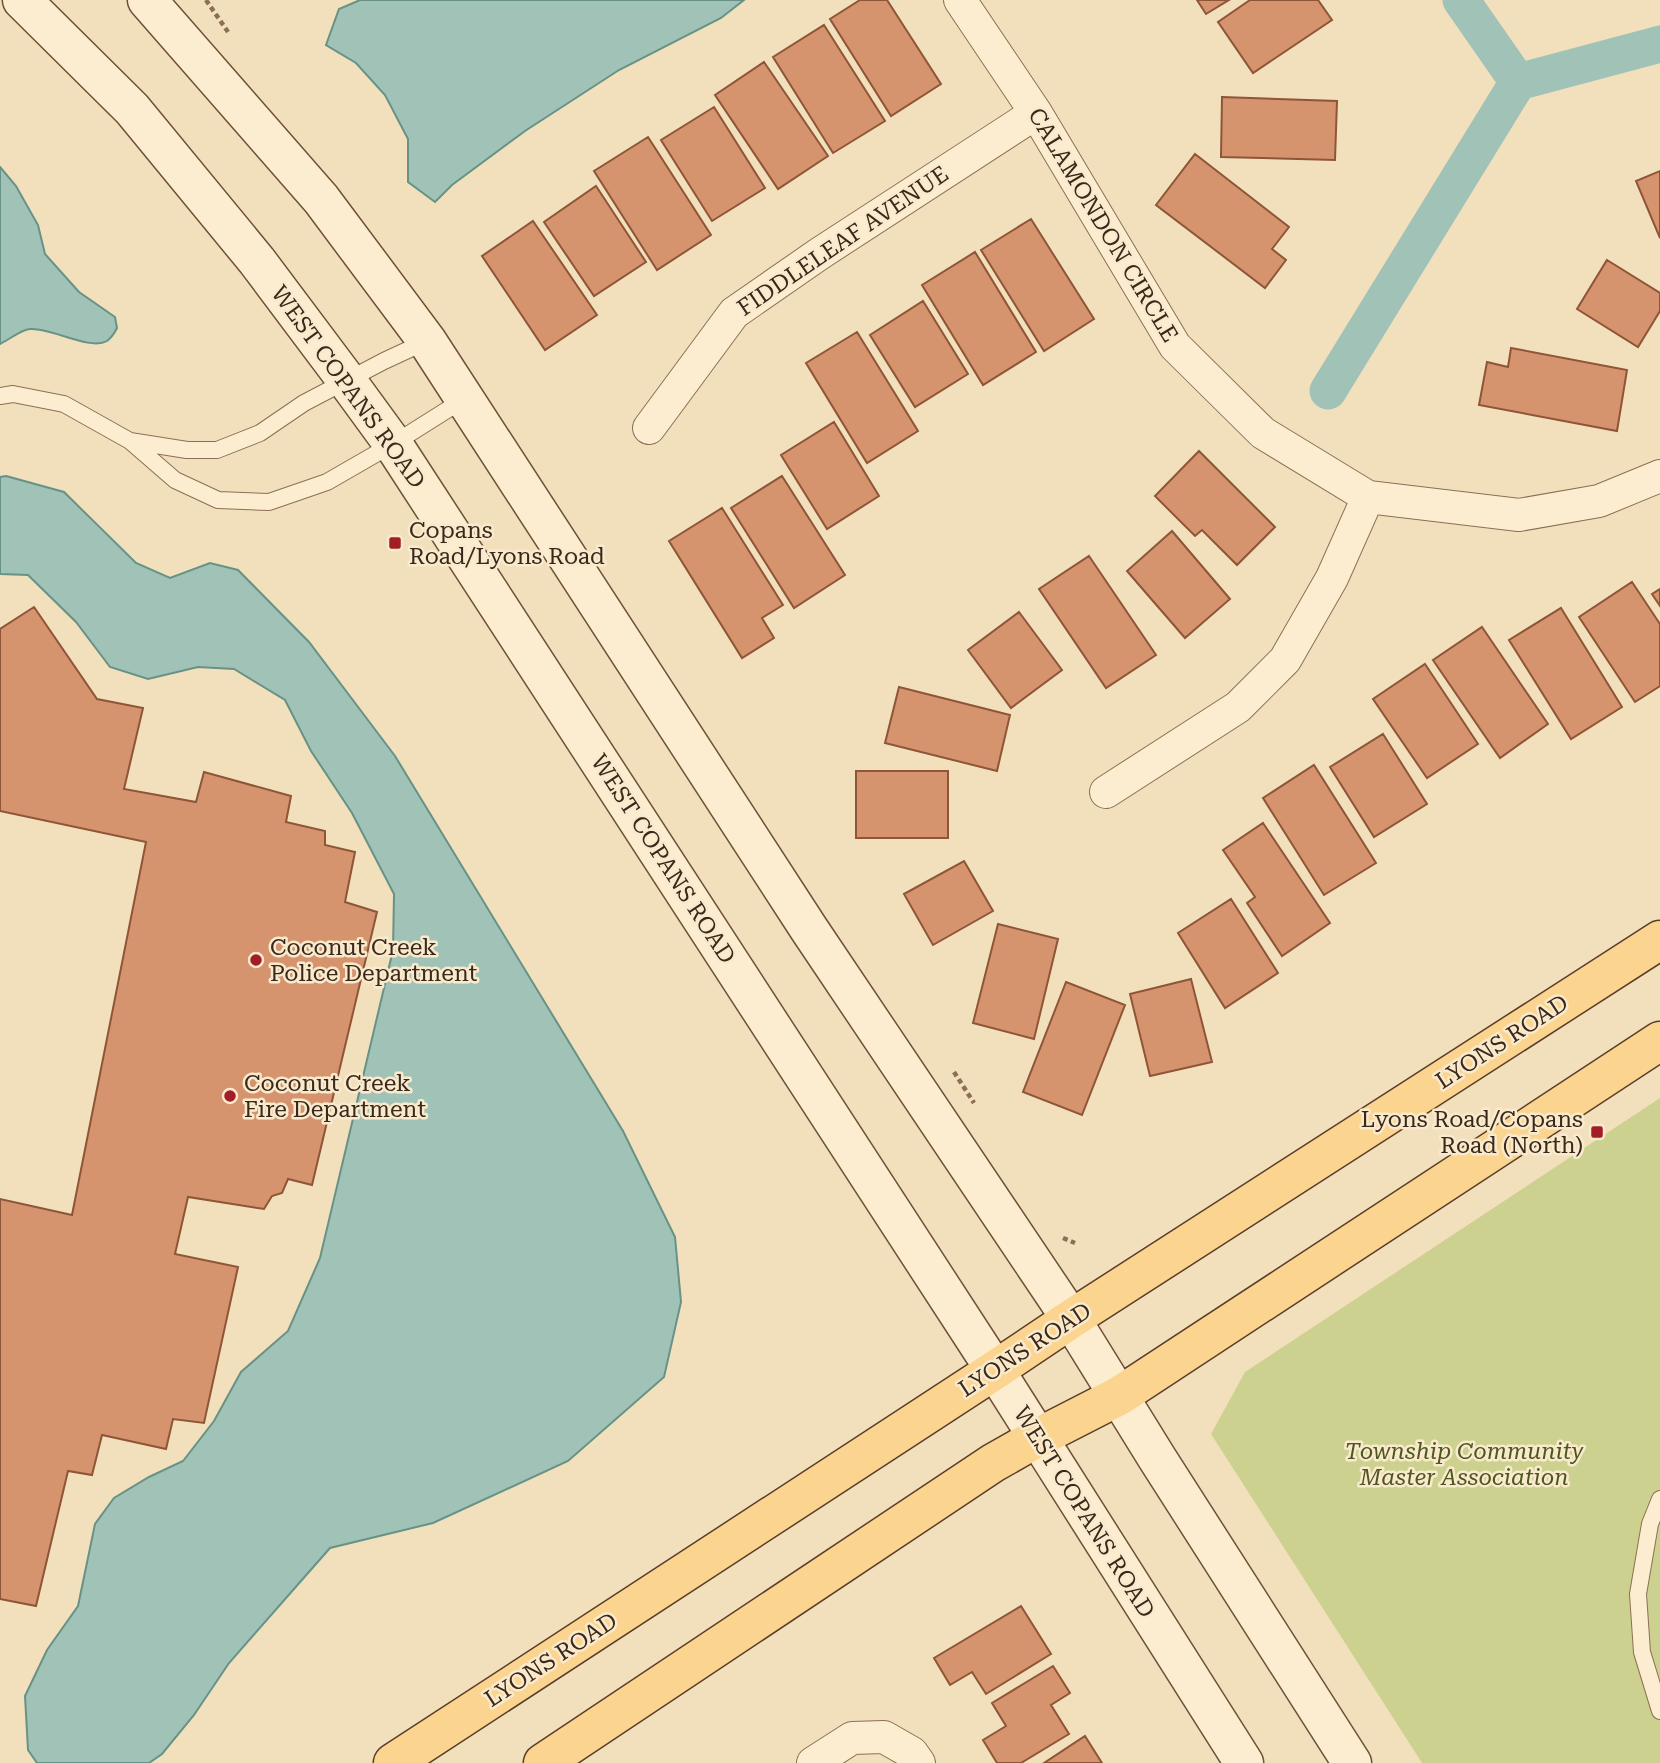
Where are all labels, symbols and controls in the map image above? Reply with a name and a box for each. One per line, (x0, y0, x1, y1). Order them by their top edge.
street label: CALAMONDON CIRCLE (1022, 103, 1184, 347)
street label: FIDDLELEAF AVENUE (732, 160, 954, 322)
street label: WEST COPANS ROAD (265, 280, 431, 494)
place label: Copans Road/Lyons Road (409, 517, 605, 570)
marker: Copans Road/Lyons Road (387, 535, 403, 551)
street label: WEST COPANS ROAD (585, 749, 741, 969)
place label: Coconut Creek Police Department (270, 934, 478, 987)
marker: Coconut Creek Police Department (248, 952, 264, 968)
street label: LYONS ROAD (1431, 989, 1573, 1095)
place label: Coconut Creek Fire Department (244, 1070, 426, 1123)
marker: Coconut Creek Fire Department (222, 1088, 238, 1104)
place label: Lyons Road/Copans Road (North) (1361, 1106, 1583, 1159)
marker: Lyons Road/Copans Road (North) (1589, 1124, 1605, 1140)
street label: LYONS ROAD (954, 1297, 1096, 1403)
street label: WEST COPANS ROAD (1008, 1401, 1160, 1623)
park label: Township Community Master Association (1345, 1438, 1585, 1491)
street label: LYONS ROAD (480, 1607, 622, 1713)

